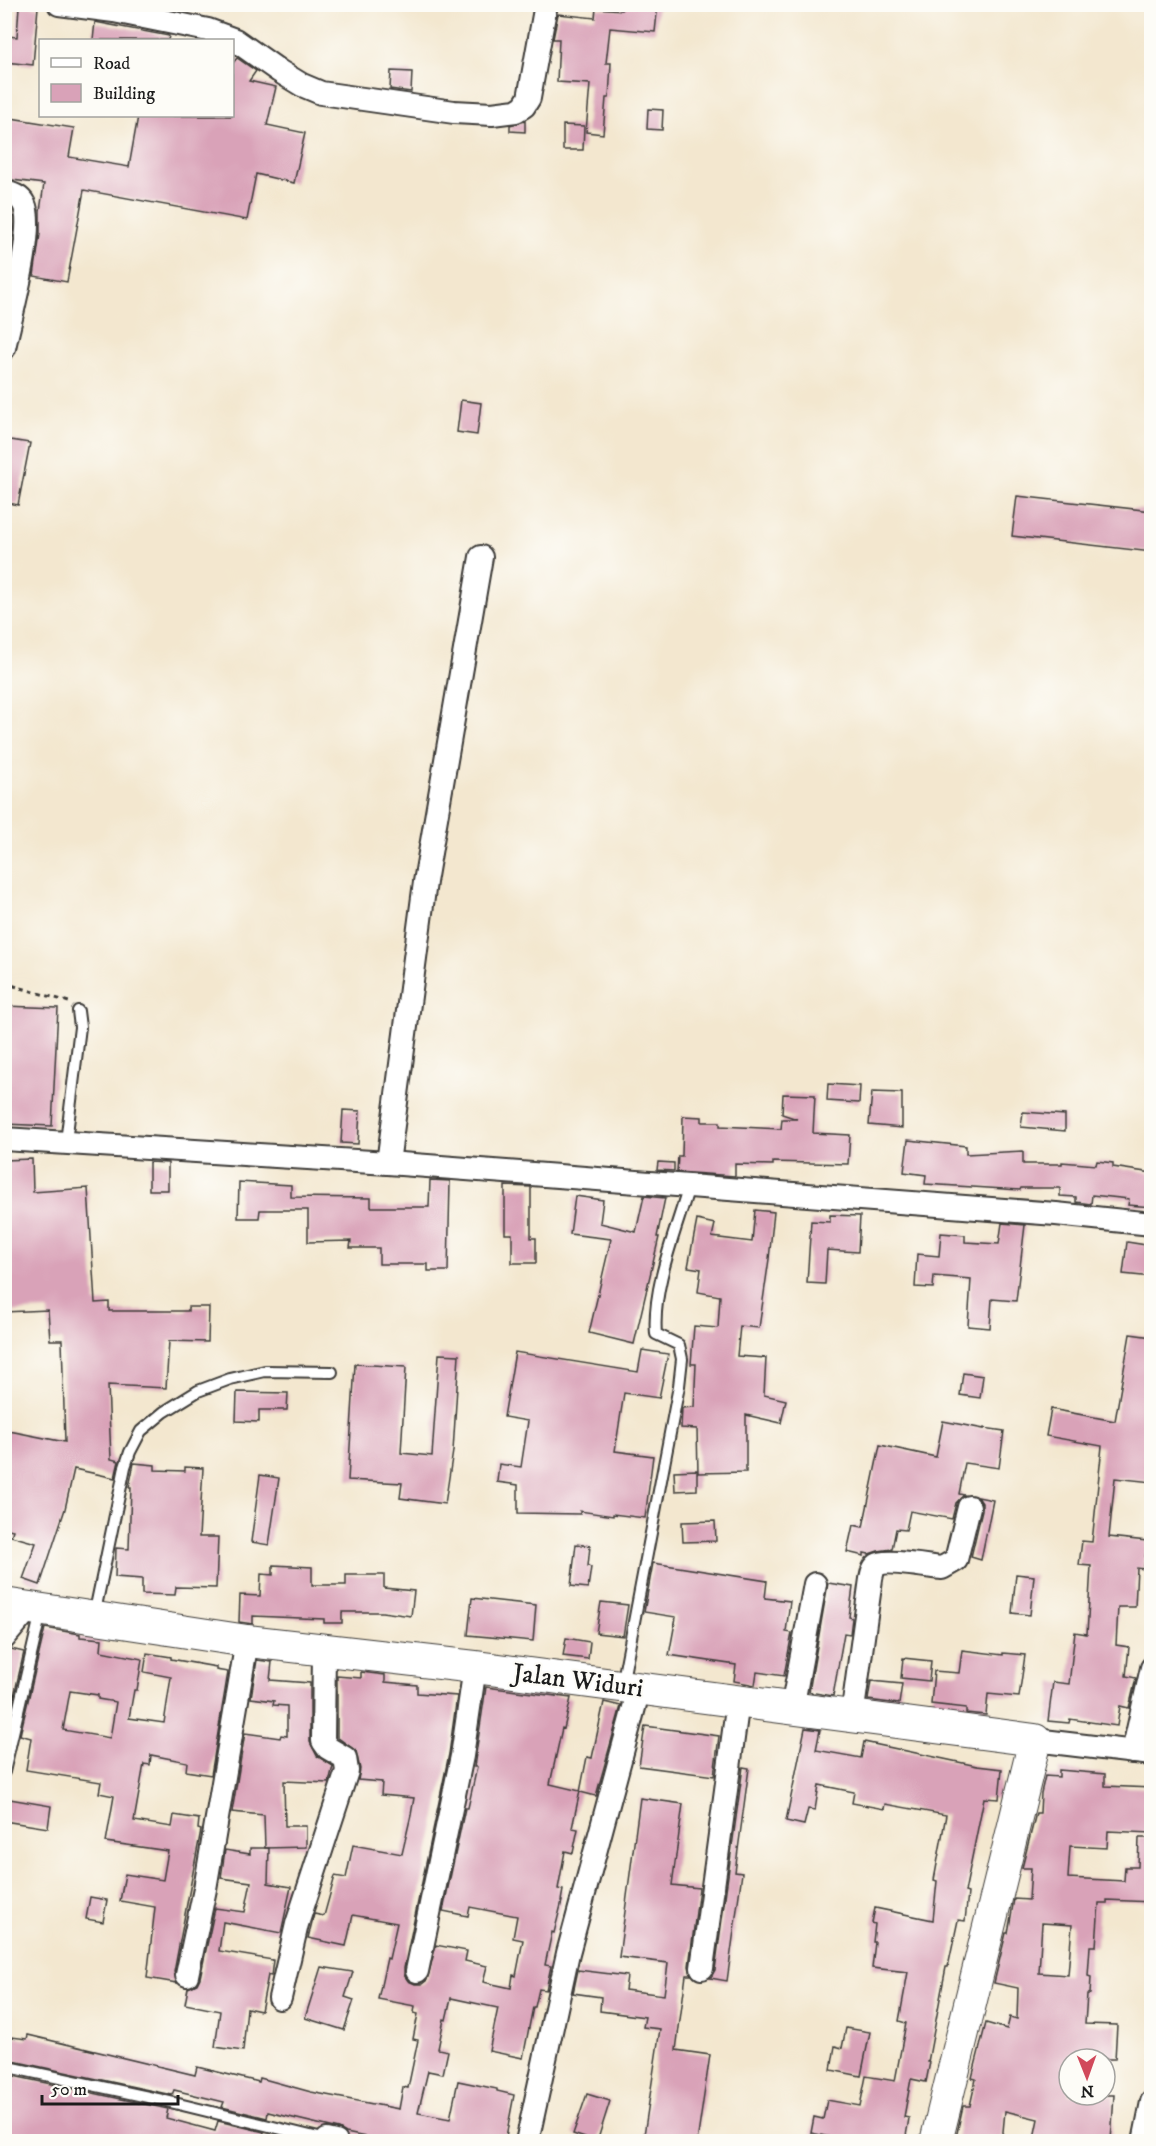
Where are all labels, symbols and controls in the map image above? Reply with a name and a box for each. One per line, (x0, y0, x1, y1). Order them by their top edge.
legend (39, 39, 234, 117)
text: Road (93, 53, 130, 75)
text: Building (93, 83, 155, 105)
street label: Jalan Widuri (509, 1656, 645, 1705)
north arrow (1057, 2047, 1117, 2107)
scale bar (42, 2068, 178, 2106)
text: 50 m (51, 2079, 87, 2101)
text: N (1081, 2081, 1094, 2101)

